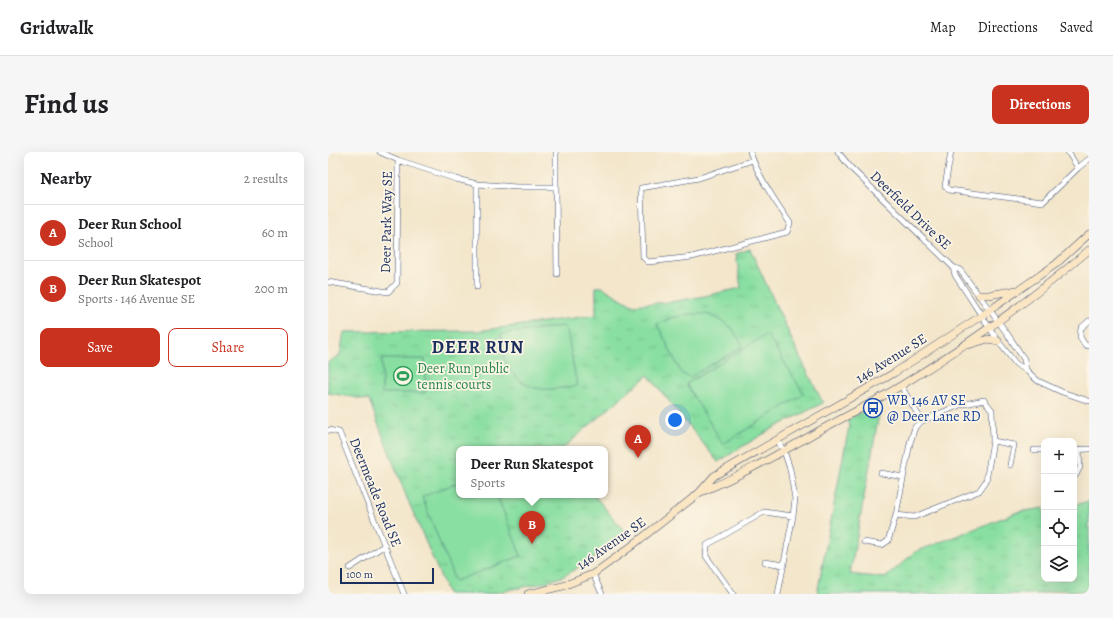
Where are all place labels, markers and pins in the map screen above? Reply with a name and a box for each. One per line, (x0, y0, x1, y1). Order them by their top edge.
place label: Deer Run public tennis courts (417, 359, 509, 394)
sports icon: Deer Run public tennis courts (392, 365, 414, 387)
place label: WB 146 AV SE @ Deer Lane RD (886, 391, 981, 426)
bus stop icon: WB 146 AV SE @ Deer Lane RD (862, 397, 884, 419)
pin: A (625, 425, 651, 458)
pin: B (519, 511, 545, 544)

